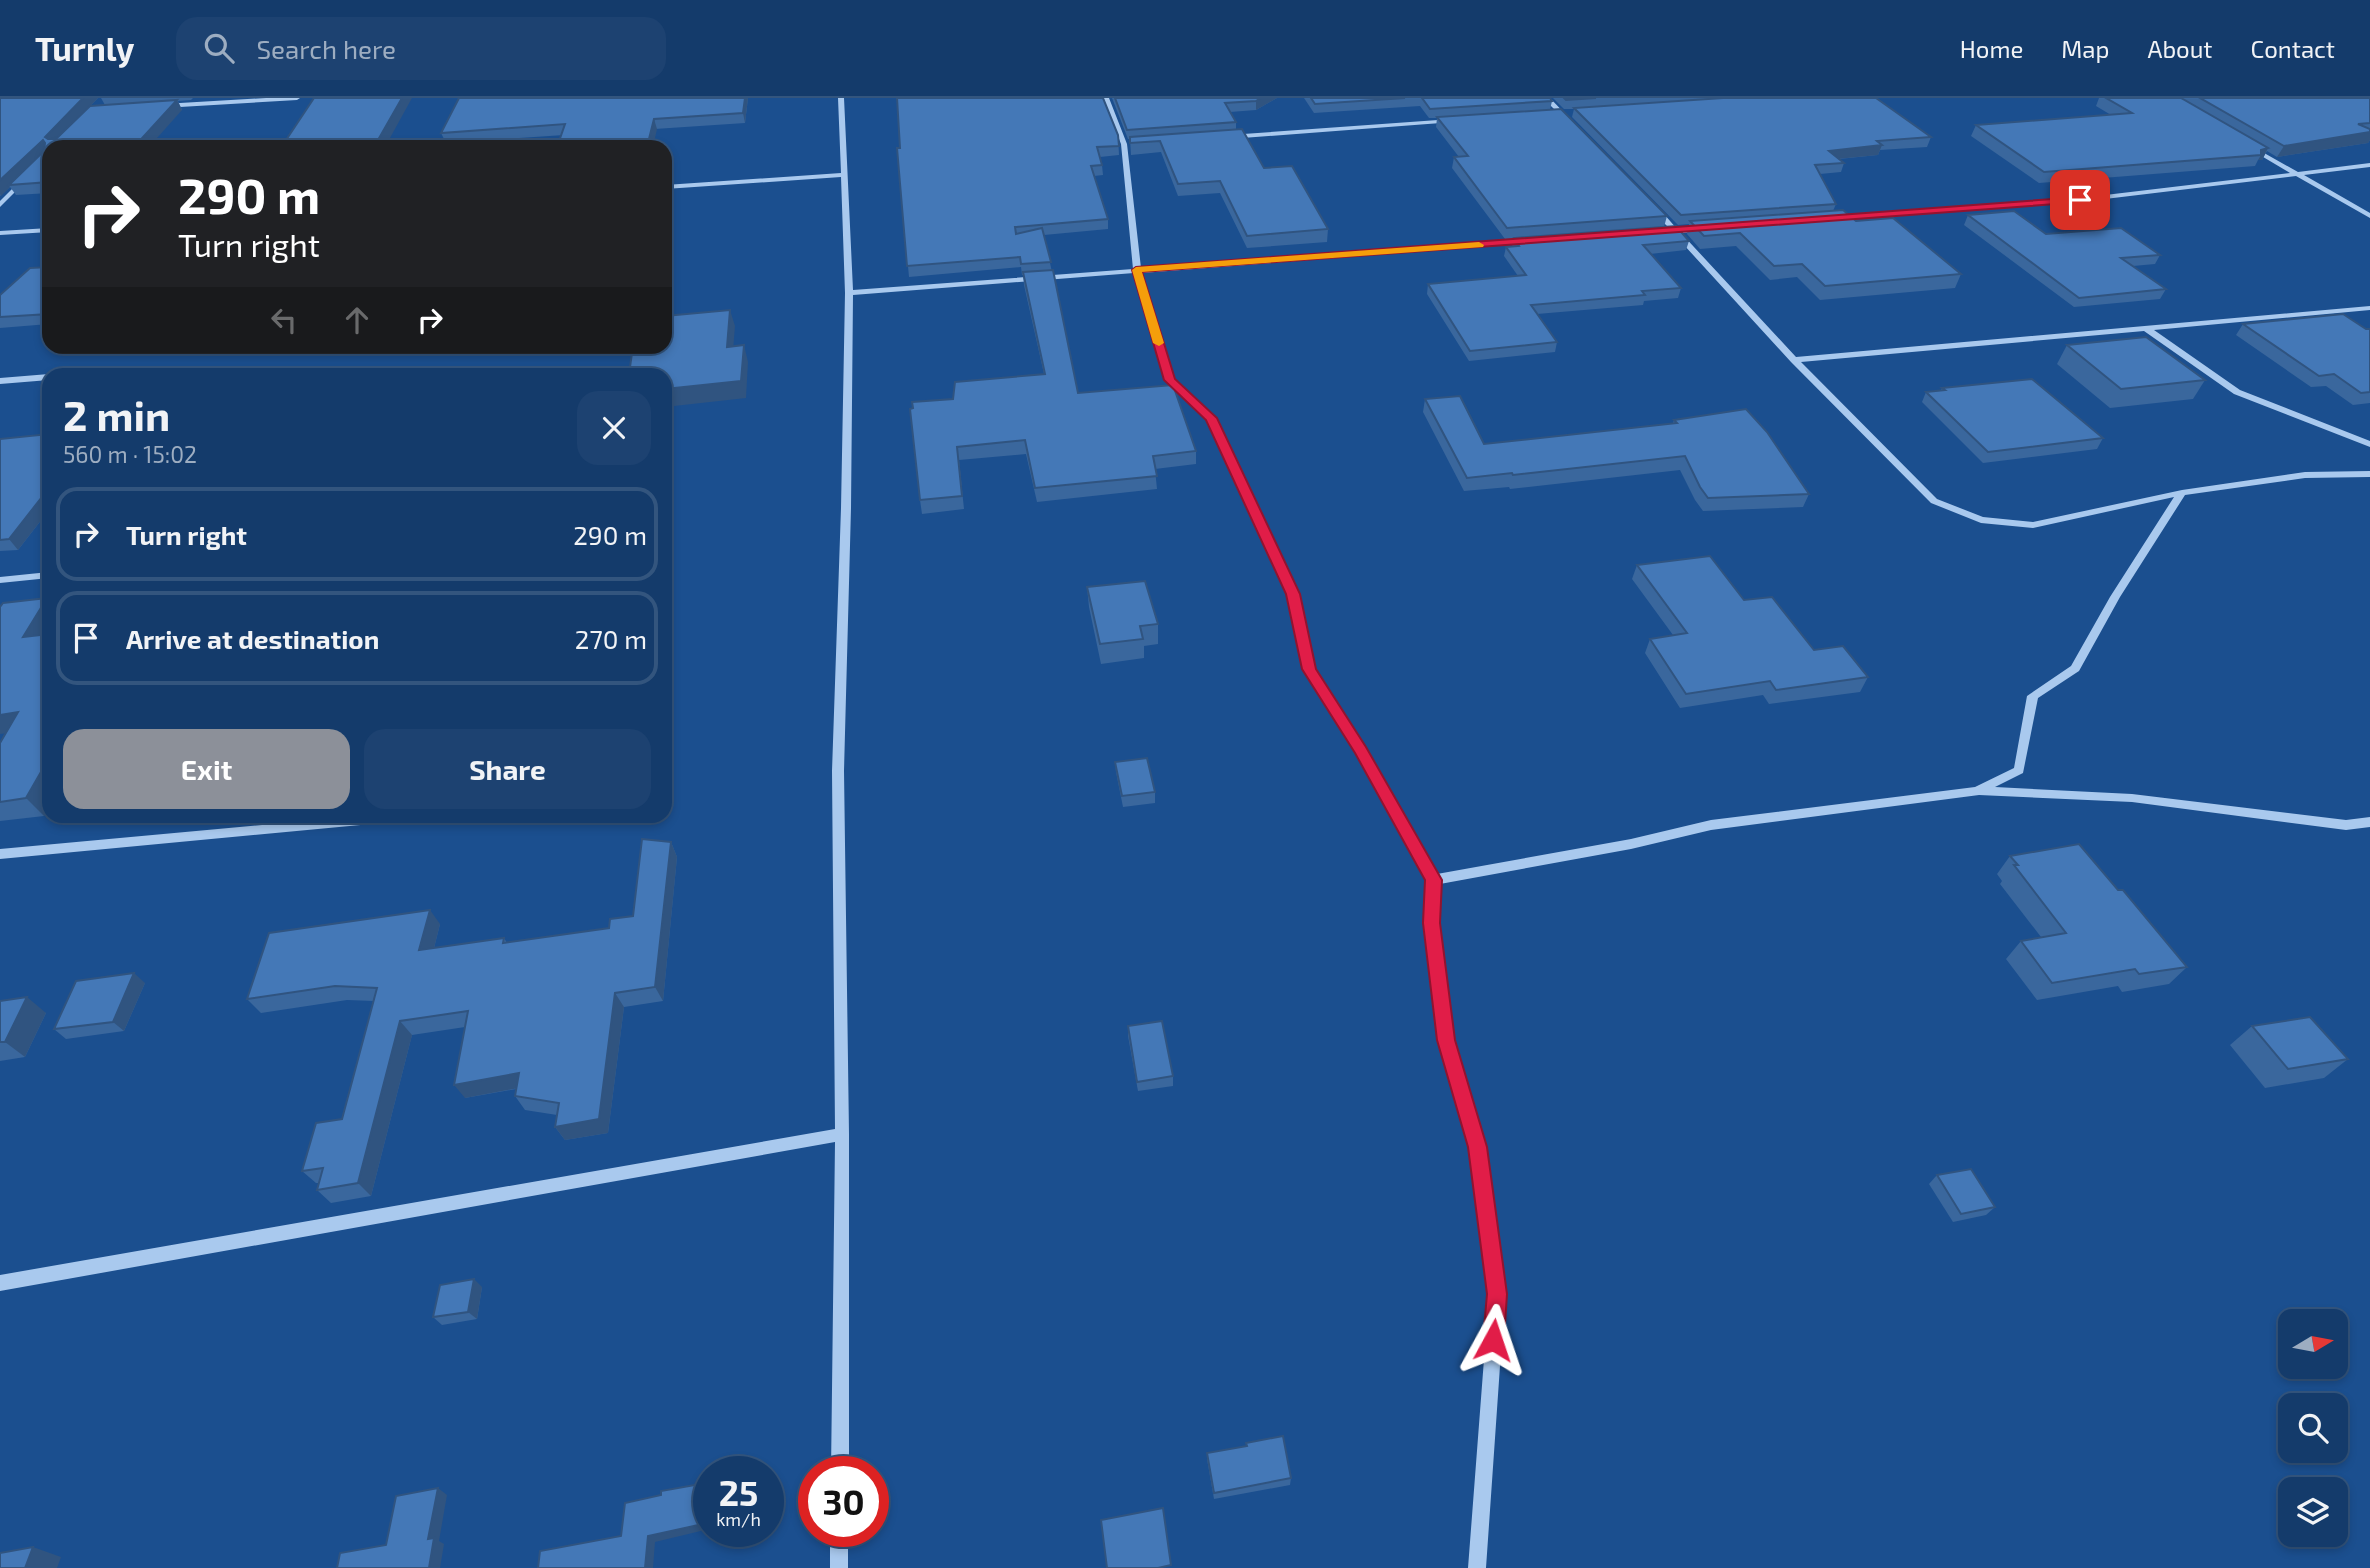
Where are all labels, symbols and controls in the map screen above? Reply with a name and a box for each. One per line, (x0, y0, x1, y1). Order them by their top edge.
search box (176, 17, 666, 80)
text: Turnly (35, 28, 134, 68)
icon: search (200, 29, 238, 67)
text: Search here (256, 33, 396, 64)
text: Home (1960, 34, 2023, 63)
text: Map (2061, 34, 2109, 63)
text: About (2147, 34, 2213, 63)
text: Contact (2251, 34, 2335, 63)
text: 290 m (178, 165, 320, 224)
icon: right (63, 168, 154, 259)
pin (2050, 170, 2110, 230)
icon: arrive (2061, 181, 2099, 219)
text: Turn right (178, 225, 320, 263)
icon: left (265, 301, 303, 339)
icon: ahead (338, 301, 376, 339)
icon: right (411, 301, 449, 339)
text: 2 min (63, 389, 170, 439)
button: close (577, 391, 651, 465)
text: 560 m · 15:02 (63, 440, 197, 468)
icon: right (67, 515, 105, 553)
text: Turn right (126, 519, 247, 550)
text: 290 m (573, 519, 647, 550)
icon: arrive (67, 619, 105, 657)
text: Arrive at destination (126, 623, 379, 654)
text: 270 m (575, 623, 647, 654)
button: Exit (63, 729, 350, 809)
button: Share (364, 729, 651, 809)
position arrow (1456, 1303, 1530, 1377)
north arrow (2278, 1309, 2348, 1379)
map controls (2278, 1309, 2348, 1547)
button: search (2278, 1393, 2348, 1463)
speed limit sign: 30 (798, 1456, 889, 1547)
text: 25 (719, 1471, 758, 1513)
button: layers (2278, 1477, 2348, 1547)
text: km/h (716, 1508, 761, 1530)

